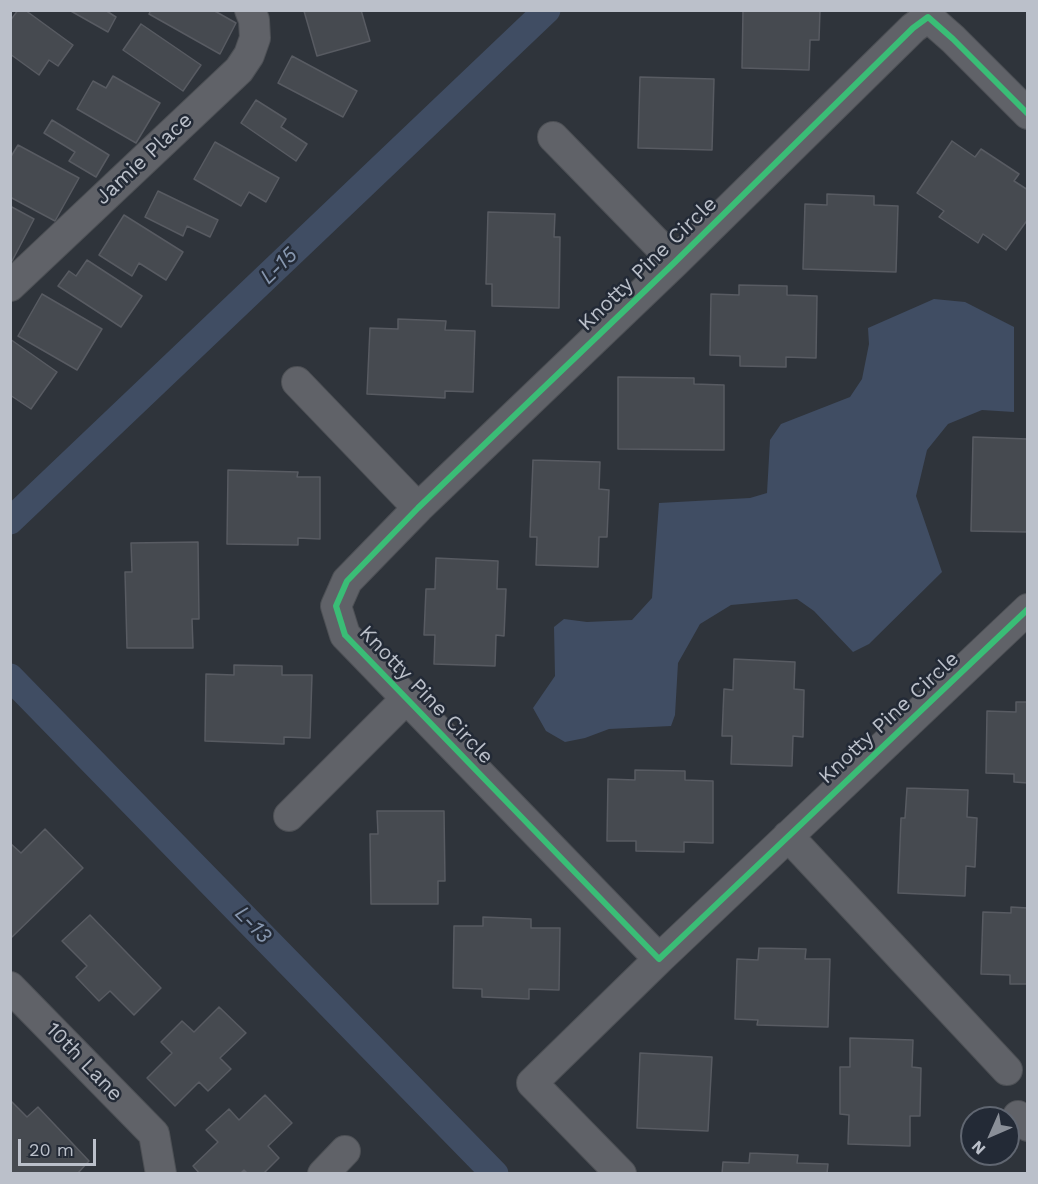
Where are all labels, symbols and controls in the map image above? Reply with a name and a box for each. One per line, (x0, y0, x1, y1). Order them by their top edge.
street label: Jamie Place (90, 108, 198, 210)
street label: Knotty Pine Circle (574, 192, 722, 336)
water label: L-15 (255, 242, 303, 290)
street label: Knotty Pine Circle (354, 621, 498, 769)
street label: Knotty Pine Circle (814, 647, 964, 789)
water label: L-13 (229, 901, 277, 949)
street label: 10th Lane (40, 1017, 128, 1107)
north arrow (960, 1106, 1020, 1166)
scale bar (21, 1127, 99, 1165)
text: N (967, 1137, 989, 1159)
text: 20 m (29, 1139, 74, 1160)

